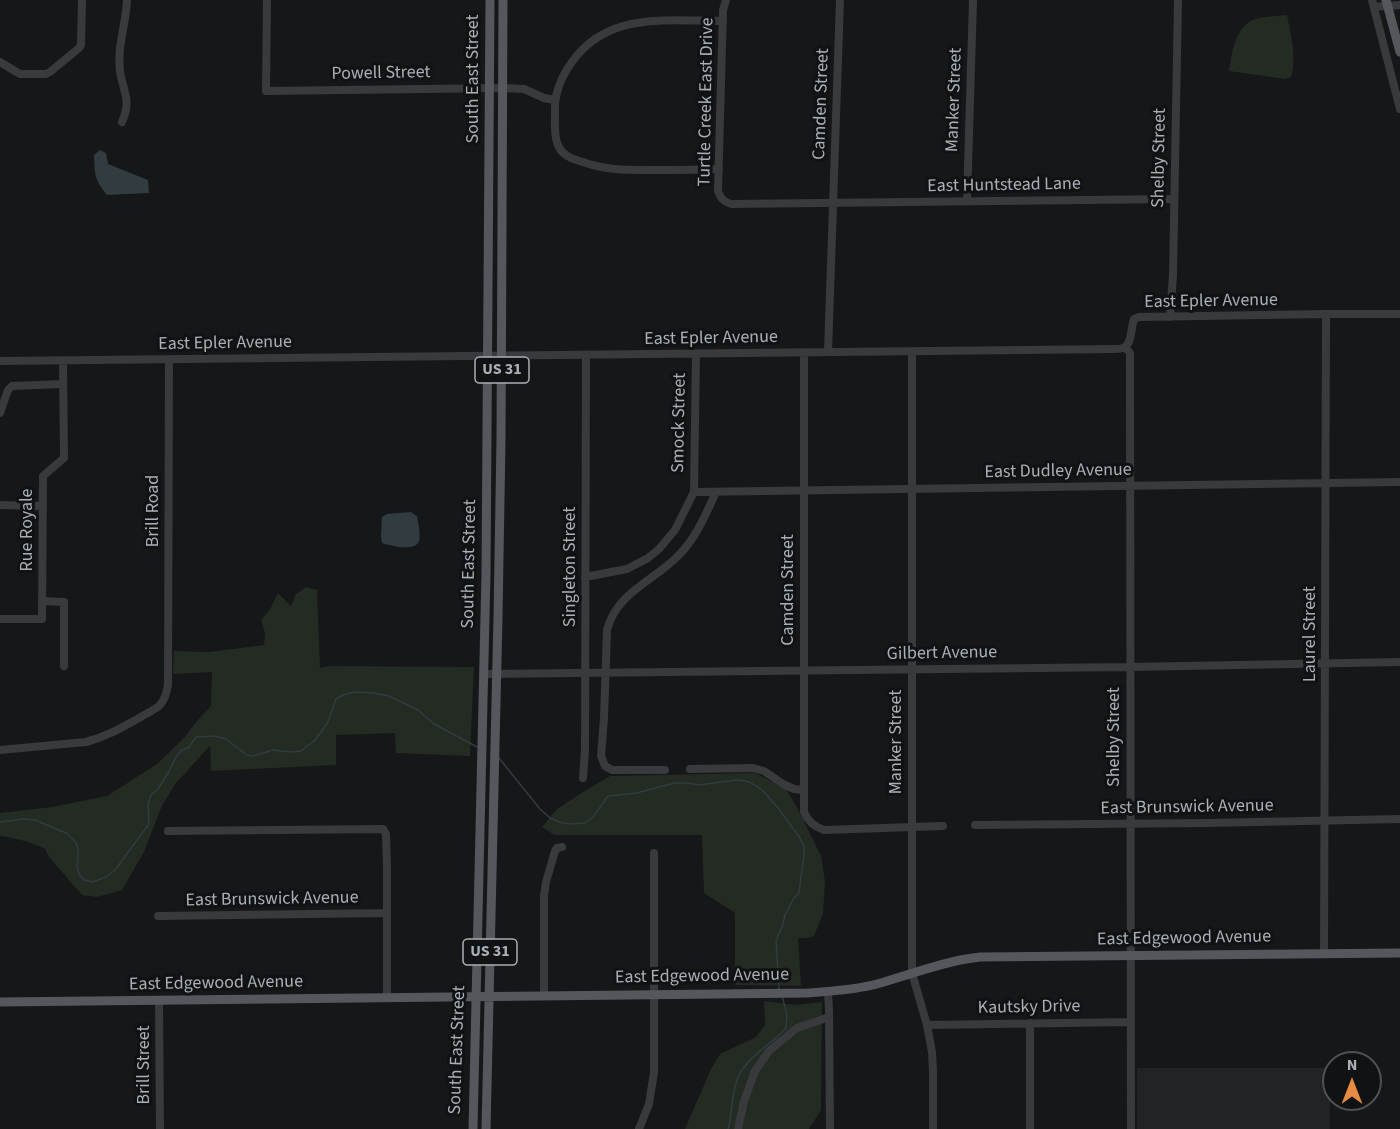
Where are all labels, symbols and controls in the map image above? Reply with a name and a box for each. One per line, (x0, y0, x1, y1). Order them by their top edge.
street label: South East Street (463, 14, 485, 144)
street label: Turtle Creek East Drive (695, 17, 719, 187)
street label: Manker Street (942, 47, 968, 153)
street label: Camden Street (809, 48, 835, 160)
street label: Powell Street (331, 62, 431, 86)
street label: Shelby Street (1148, 108, 1172, 208)
street label: East Huntstead Lane (927, 174, 1081, 198)
street label: East Epler Avenue (1144, 290, 1278, 314)
street label: East Epler Avenue (644, 327, 778, 351)
street label: East Epler Avenue (158, 332, 292, 356)
road number: US 31 (475, 357, 529, 383)
street label: Smock Street (668, 373, 692, 473)
street label: East Dudley Avenue (984, 460, 1132, 484)
street label: Brill Road (143, 475, 165, 547)
street label: Rue Royale (17, 489, 39, 571)
street label: South East Street (458, 499, 482, 629)
street label: Singleton Street (560, 507, 582, 627)
street label: Camden Street (778, 534, 800, 646)
street label: Laurel Street (1300, 586, 1322, 682)
street label: Gilbert Avenue (887, 642, 997, 666)
street label: Shelby Street (1104, 687, 1126, 787)
street label: Manker Street (886, 690, 908, 794)
street label: East Brunswick Avenue (1100, 796, 1274, 820)
street label: East Brunswick Avenue (185, 888, 359, 912)
street label: East Edgewood Avenue (1097, 927, 1271, 951)
road number: US 31 (463, 939, 517, 965)
street label: East Edgewood Avenue (615, 965, 789, 989)
street label: East Edgewood Avenue (129, 972, 303, 996)
street label: South East Street (445, 985, 471, 1115)
street label: Kautsky Drive (977, 996, 1081, 1020)
street label: Brill Street (134, 1025, 156, 1105)
north arrow (1322, 1051, 1382, 1111)
text: N (1347, 1054, 1357, 1076)

